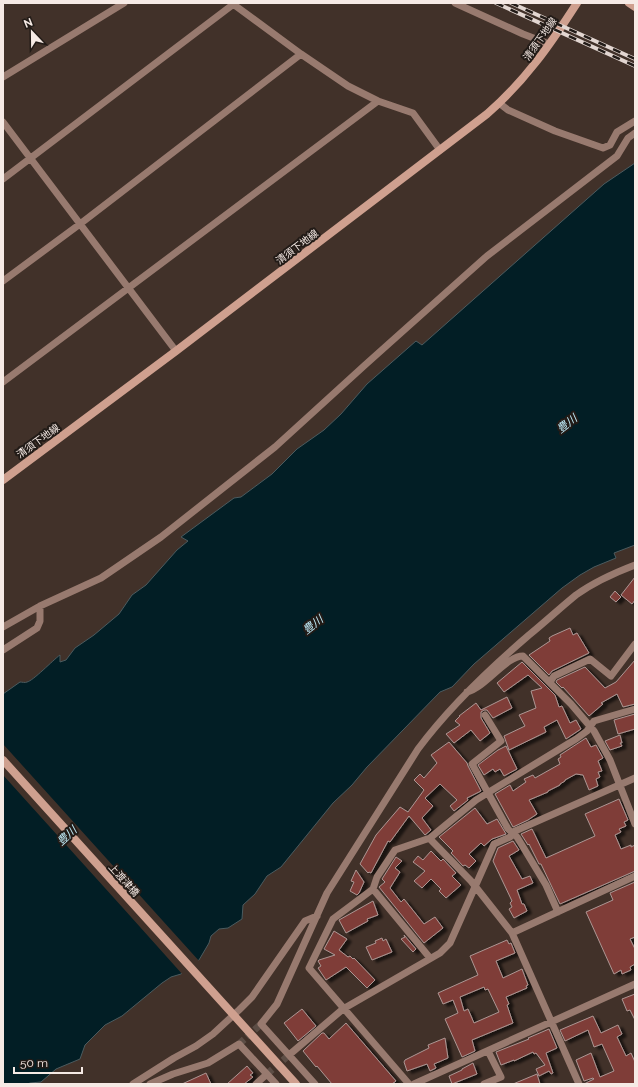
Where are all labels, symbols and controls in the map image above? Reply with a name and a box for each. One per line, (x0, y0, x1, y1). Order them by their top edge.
north arrow (12, 12, 52, 52)
street label: 清須下地線 (521, 15, 559, 63)
text: N (22, 16, 35, 31)
street label: 清須下地線 (274, 228, 320, 266)
water label: 豊川 (554, 411, 580, 436)
street label: 清須下地線 (15, 422, 61, 460)
water label: 豊川 (300, 612, 326, 637)
water label: 豊川 (54, 823, 80, 848)
street label: 上渡津橋 (107, 861, 141, 899)
scale bar (14, 1049, 82, 1075)
text: 50 m (20, 1056, 48, 1070)

